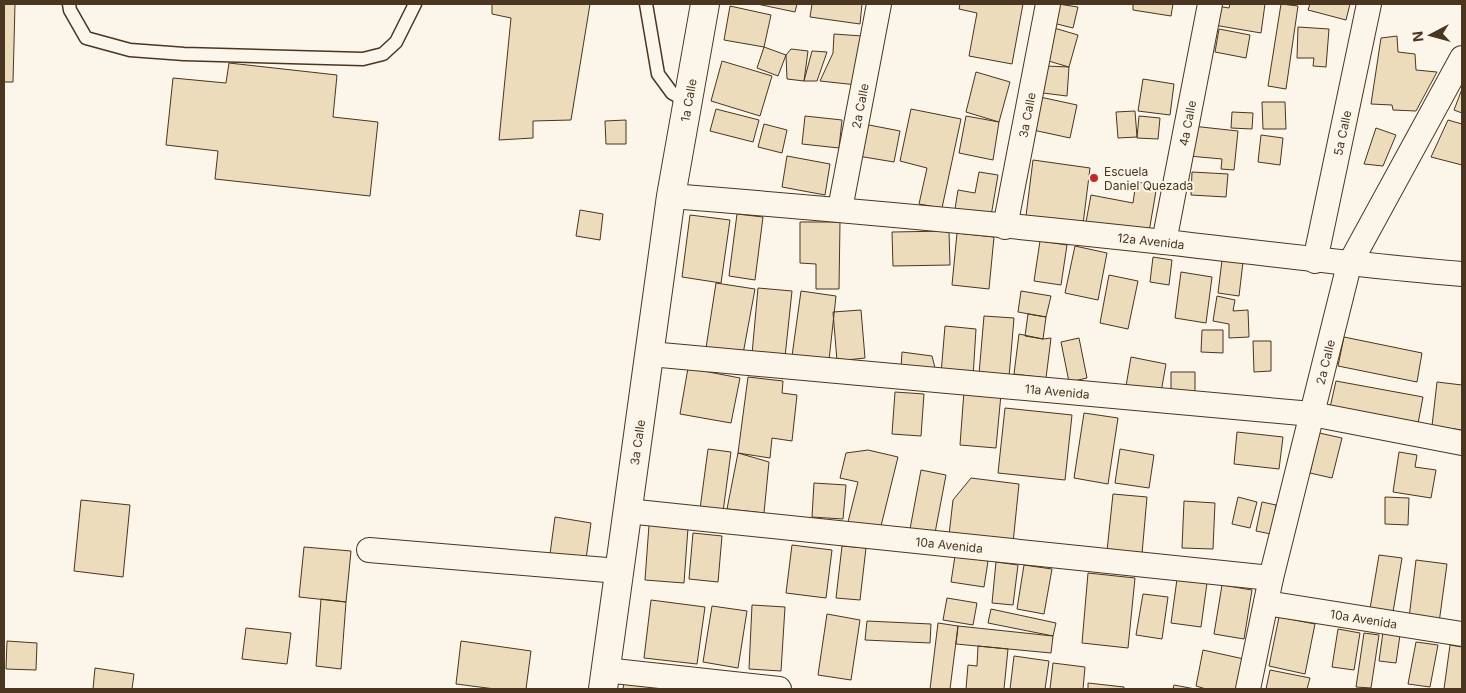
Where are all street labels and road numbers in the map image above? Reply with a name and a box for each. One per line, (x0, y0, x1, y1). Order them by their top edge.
street label: 1a Calle (677, 78, 699, 123)
street label: 2a Calle (848, 82, 871, 130)
street label: 3a Calle (1015, 91, 1038, 139)
street label: 4a Calle (1175, 99, 1199, 147)
street label: 5a Calle (1330, 109, 1354, 157)
street label: 12a Avenida (1117, 230, 1185, 252)
street label: 2a Calle (1312, 338, 1338, 386)
street label: 11a Avenida (1024, 381, 1090, 401)
street label: 3a Calle (626, 419, 648, 466)
street label: 10a Avenida (915, 534, 984, 555)
street label: 10a Avenida (1329, 606, 1398, 631)

